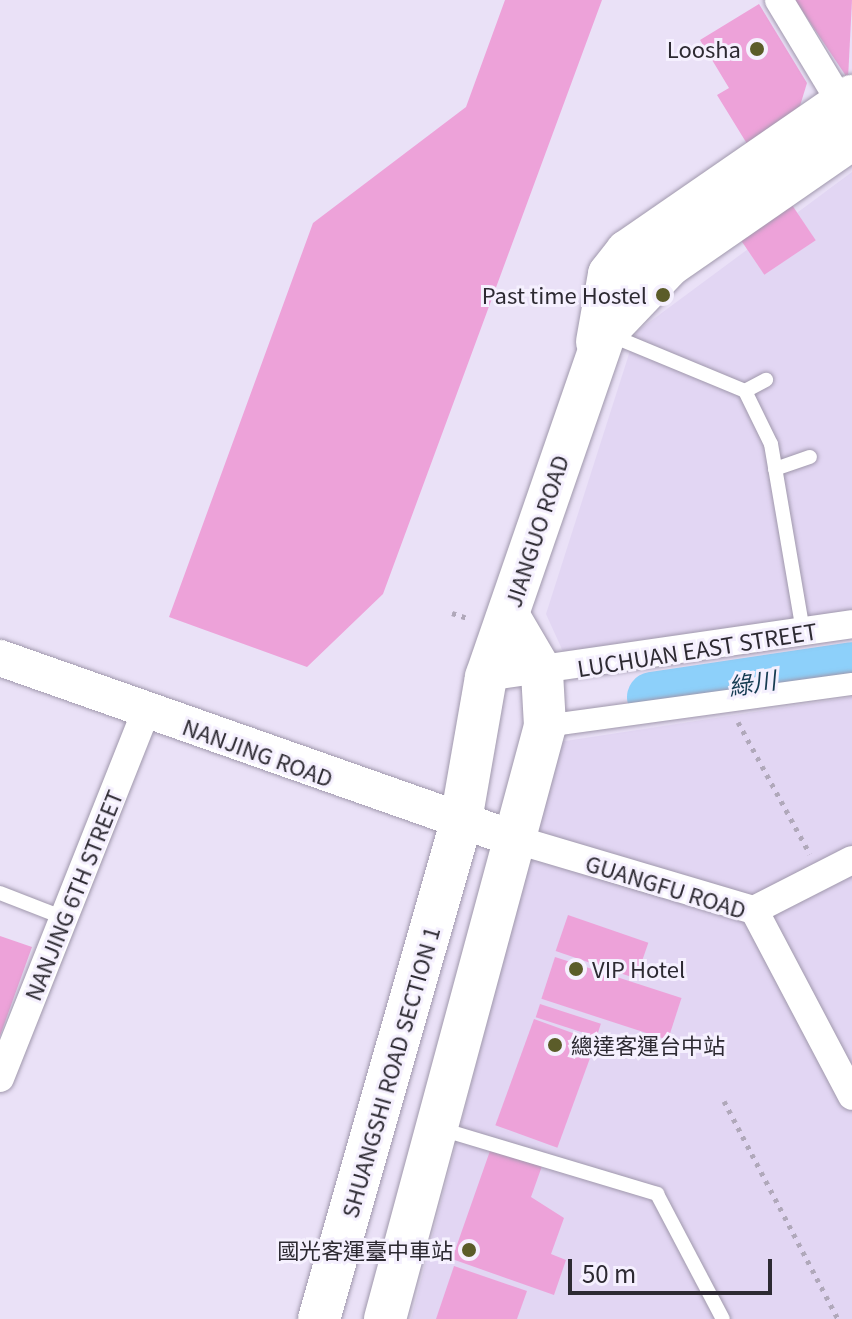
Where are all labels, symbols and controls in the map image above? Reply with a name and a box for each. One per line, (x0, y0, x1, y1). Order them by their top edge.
place label: Loosha (667, 36, 741, 62)
marker: Loosha (748, 40, 766, 58)
place label: Past time Hostel (482, 282, 647, 308)
marker: Past time Hostel (654, 286, 672, 304)
street label: JIANGUO ROAD (499, 452, 573, 610)
street label: LUCHUAN EAST STREET (575, 617, 819, 681)
water label: 綠川 (726, 664, 778, 700)
street label: NANJING ROAD (179, 713, 337, 791)
street label: NANJING 6TH STREET (19, 786, 127, 1004)
street label: GUANGFU ROAD (583, 849, 749, 923)
street label: SHUANGSHI ROAD SECTION 1 (336, 923, 444, 1221)
place label: VIP Hotel (592, 956, 685, 982)
marker: VIP Hotel (567, 960, 585, 978)
place label: 總達客運台中站 (571, 1032, 725, 1058)
marker: 總達客運台中站 (546, 1036, 564, 1054)
place label: 國光客運臺中車站 (277, 1237, 453, 1263)
marker: 國光客運臺中車站 (460, 1241, 478, 1259)
scale bar (572, 1243, 776, 1293)
text: 50 m (582, 1255, 636, 1290)

